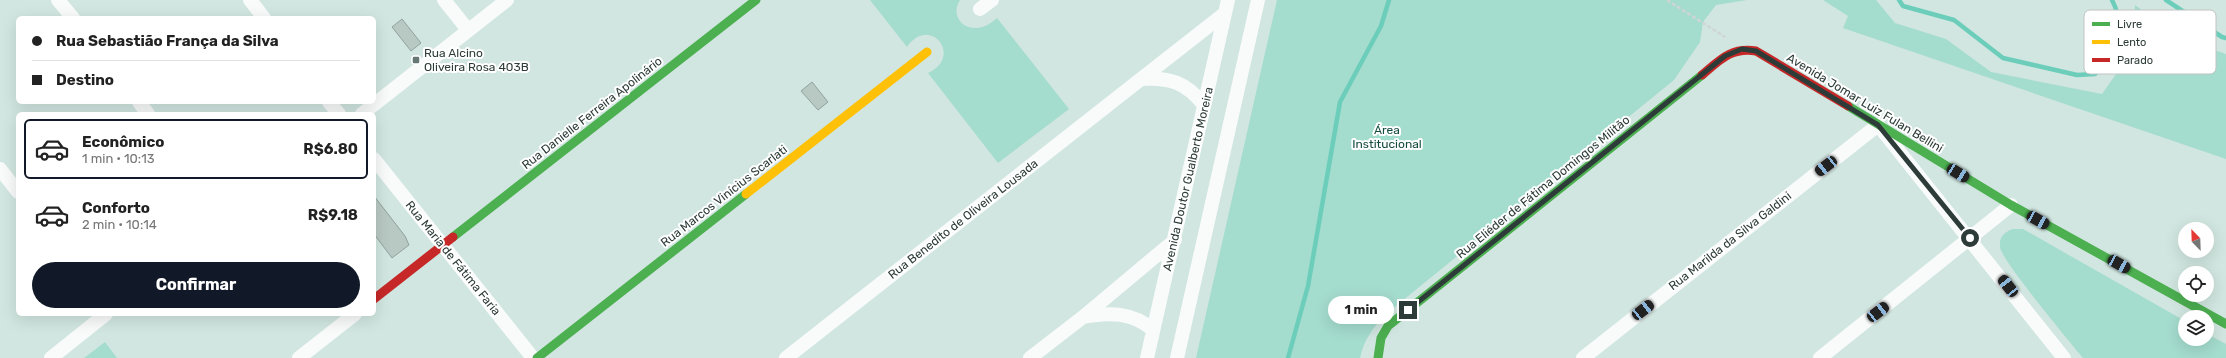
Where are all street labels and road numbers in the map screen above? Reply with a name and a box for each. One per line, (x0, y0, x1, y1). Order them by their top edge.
street label: Avenida Jomar Luiz Fulan Bellini (1784, 51, 1946, 155)
street label: Rua Danielle Ferreira Apolinário (519, 54, 665, 172)
street label: Avenida Doutor Gualberto Moreira (1160, 86, 1216, 272)
street label: Rua Eliéder de Fátima Domingos Militão (1454, 113, 1633, 261)
street label: Rua Marcos Vinícius Scarlati (658, 142, 790, 250)
street label: Rua Benedito de Oliveira Lousada (885, 156, 1041, 282)
street label: Rua Marilda da Silva Galdini (1666, 189, 1794, 293)
street label: Rua Maria de Fátima Faria (403, 198, 503, 318)

